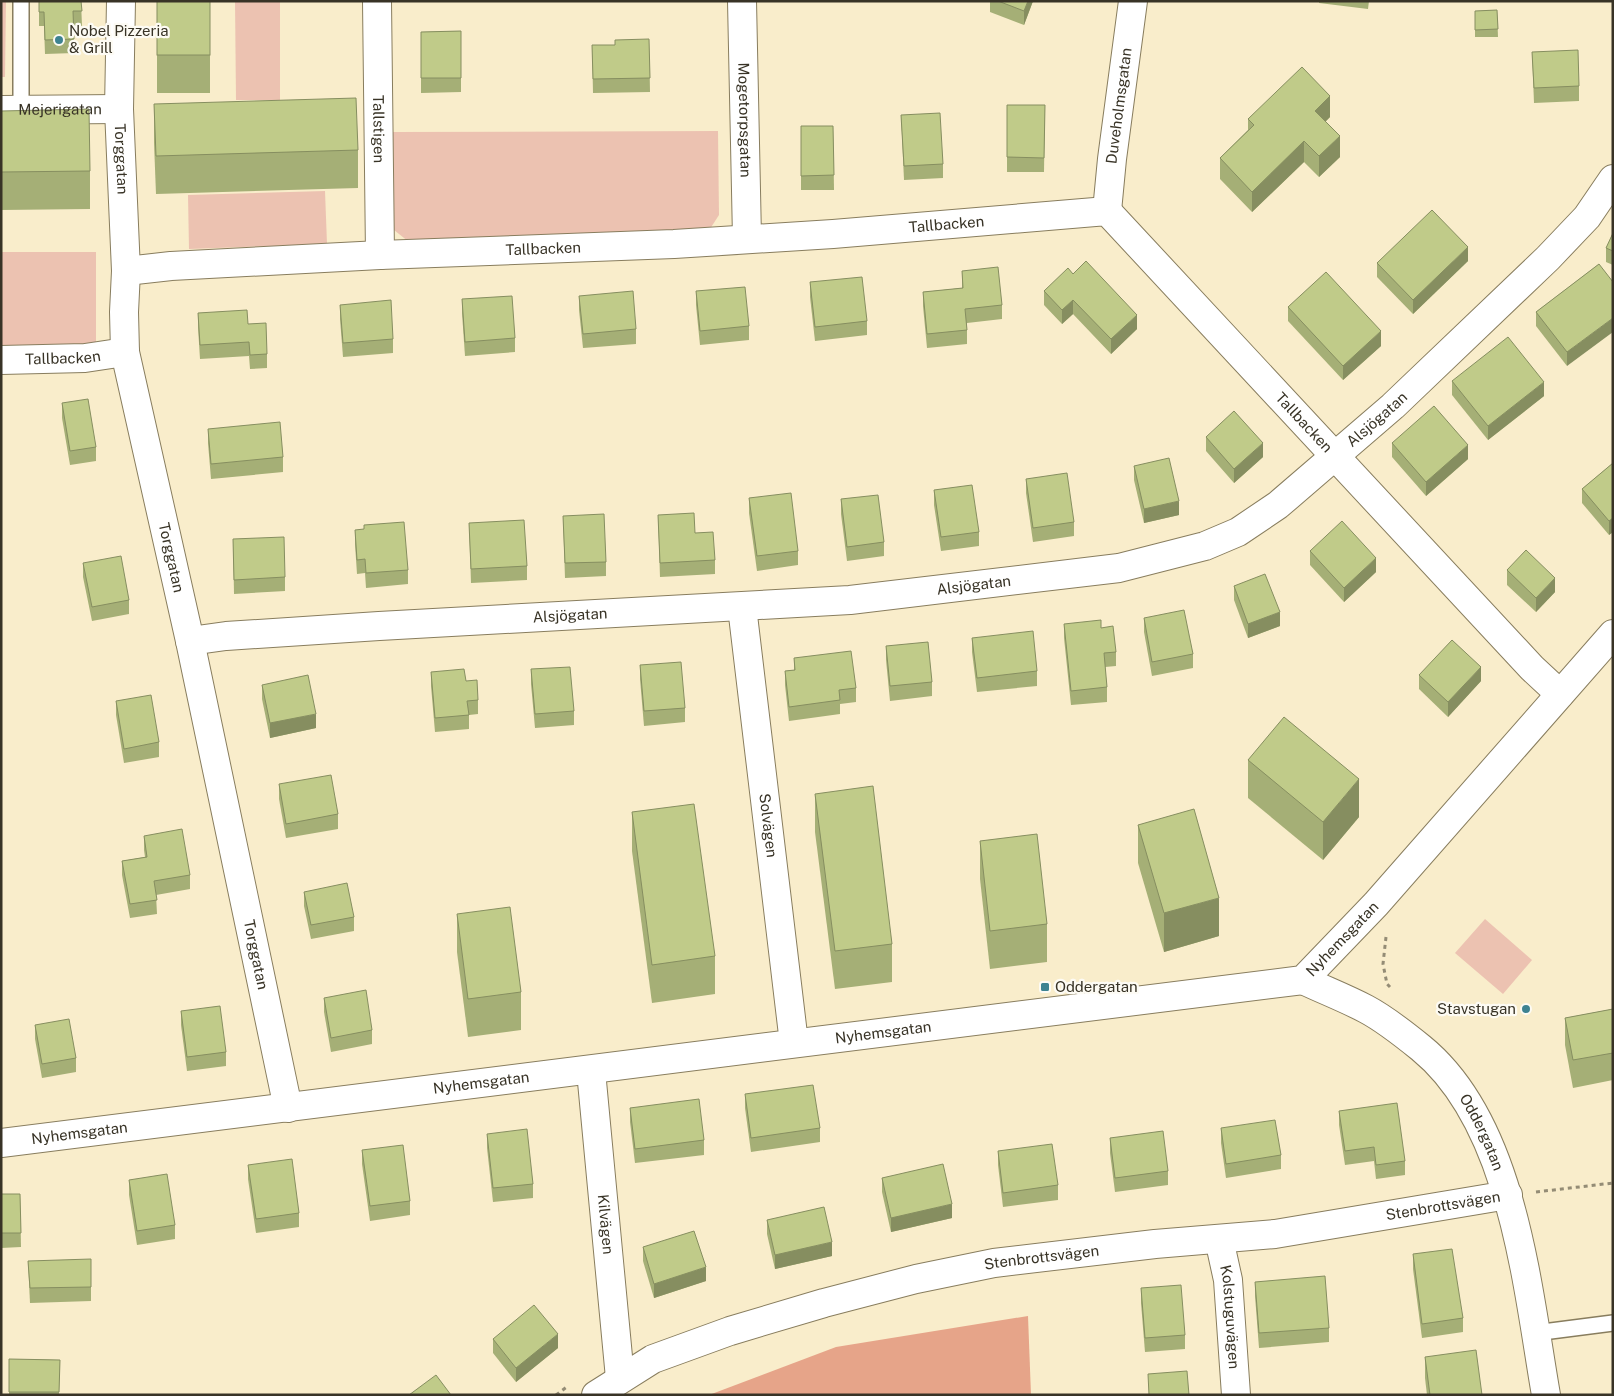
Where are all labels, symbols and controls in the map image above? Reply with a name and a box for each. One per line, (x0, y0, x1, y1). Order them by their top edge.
place label: Nobel Pizzeria & Grill (69, 22, 168, 56)
marker: Nobel Pizzeria & Grill (53, 34, 65, 46)
street label: Duveholmsgatan (1102, 47, 1135, 165)
street label: Mogetorpsgatan (735, 62, 755, 178)
street label: Tallstigen (370, 95, 388, 163)
street label: Mejerigatan (18, 100, 102, 118)
street label: Torggatan (112, 123, 132, 195)
street label: Tallbacken (908, 212, 985, 236)
street label: Tallbacken (505, 238, 581, 258)
street label: Tallbacken (25, 347, 102, 367)
street label: Alsjögatan (1343, 388, 1410, 450)
street label: Tallbacken (1272, 389, 1336, 456)
street label: Torggatan (156, 521, 188, 594)
street label: Alsjögatan (936, 572, 1012, 598)
street label: Alsjögatan (532, 604, 608, 626)
street label: Solvägen (756, 792, 781, 859)
street label: Nyhemsgatan (1302, 898, 1382, 979)
street label: Torggatan (241, 918, 272, 991)
place label: Oddergatan (1055, 978, 1138, 995)
marker: Oddergatan (1039, 981, 1051, 993)
place label: Stavstugan (1437, 1000, 1516, 1017)
marker: Stavstugan (1520, 1003, 1532, 1015)
street label: Nyhemsgatan (834, 1018, 932, 1047)
street label: Nyhemsgatan (432, 1068, 530, 1097)
street label: Oddergatan (1456, 1091, 1507, 1173)
street label: Nyhemsgatan (30, 1118, 128, 1147)
street label: Stenbrottsvägen (1384, 1187, 1501, 1223)
street label: Kilvägen (595, 1193, 617, 1255)
street label: Stenbrottsvägen (982, 1242, 1100, 1273)
street label: Kolstuguvägen (1217, 1263, 1243, 1370)

